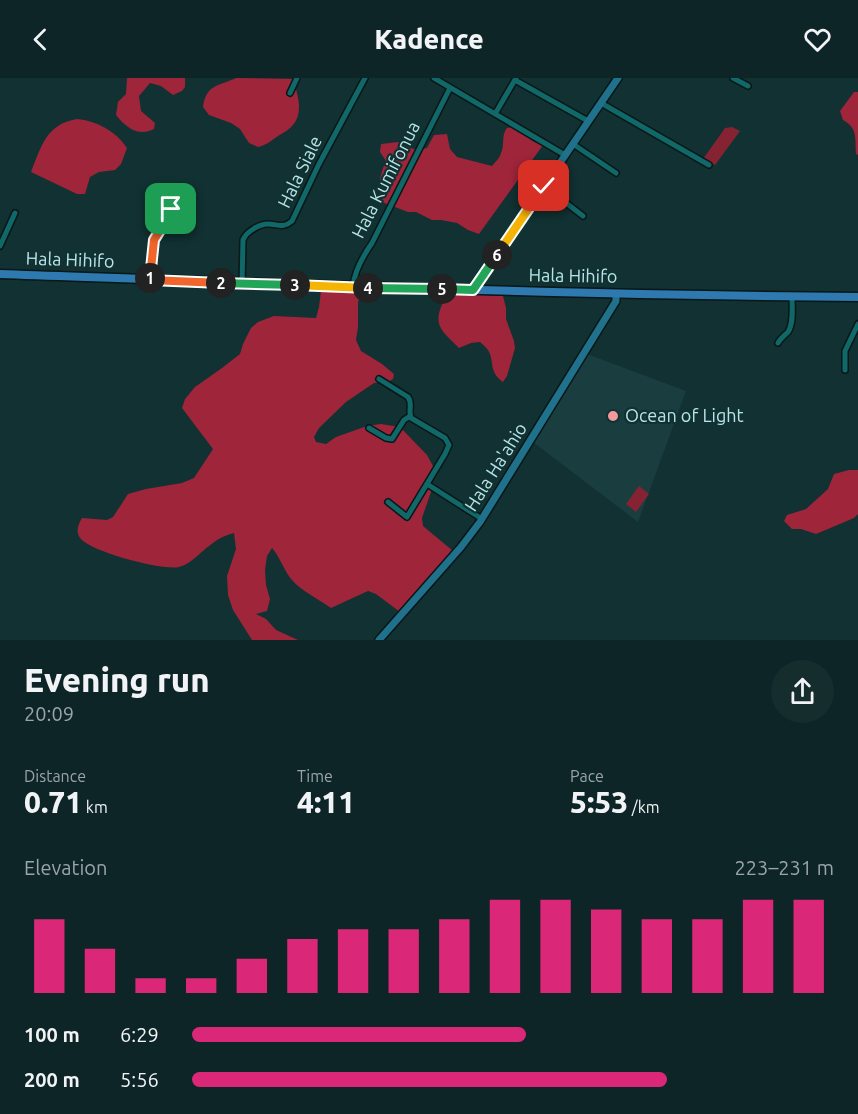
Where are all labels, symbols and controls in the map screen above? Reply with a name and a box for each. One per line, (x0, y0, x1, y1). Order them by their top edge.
icon: back (24, 23, 57, 56)
icon: heart (801, 23, 834, 56)
text: Kadence (374, 24, 484, 54)
street label: Hala Kumifonua (347, 118, 423, 241)
street label: Hala Siale (273, 132, 325, 211)
pin (518, 160, 569, 211)
icon: check (527, 169, 560, 202)
pin (145, 183, 196, 234)
icon: arrive (154, 192, 187, 225)
pin: 6 (482, 240, 512, 270)
text: 6 (492, 246, 502, 264)
street label: Hala Hihifo (25, 247, 115, 271)
pin: 1 (135, 263, 165, 293)
street label: Hala Hihifo (528, 264, 618, 286)
pin: 2 (206, 268, 236, 298)
text: 1 (145, 269, 155, 287)
pin: 3 (280, 270, 310, 300)
pin: 4 (353, 273, 383, 303)
text: 2 (216, 274, 226, 292)
pin: 5 (427, 274, 457, 304)
text: 3 (290, 276, 300, 294)
text: 4 (363, 279, 373, 297)
text: 5 (437, 280, 447, 298)
place label: Ocean of Light (625, 405, 744, 425)
marker: Ocean of Light (606, 409, 620, 423)
street label: Hala Ha'ahio (460, 419, 530, 514)
button: share (771, 660, 834, 723)
text: Evening run (24, 661, 210, 698)
text: 20:09 (24, 702, 74, 725)
text: Distance (24, 767, 86, 785)
text: Time (297, 767, 333, 785)
text: Pace (570, 767, 604, 785)
text: 0.71 (24, 785, 82, 819)
text: 4:11 (297, 785, 355, 819)
text: 5:53 (570, 785, 628, 819)
text: km (82, 798, 108, 816)
text: /km (628, 798, 660, 816)
text: Elevation (24, 856, 107, 879)
text: 223–231 m (735, 856, 834, 879)
text: 100 m (24, 1023, 80, 1046)
text: 6:29 (120, 1023, 159, 1046)
text: 200 m (24, 1068, 80, 1091)
text: 5:56 (120, 1068, 159, 1091)

